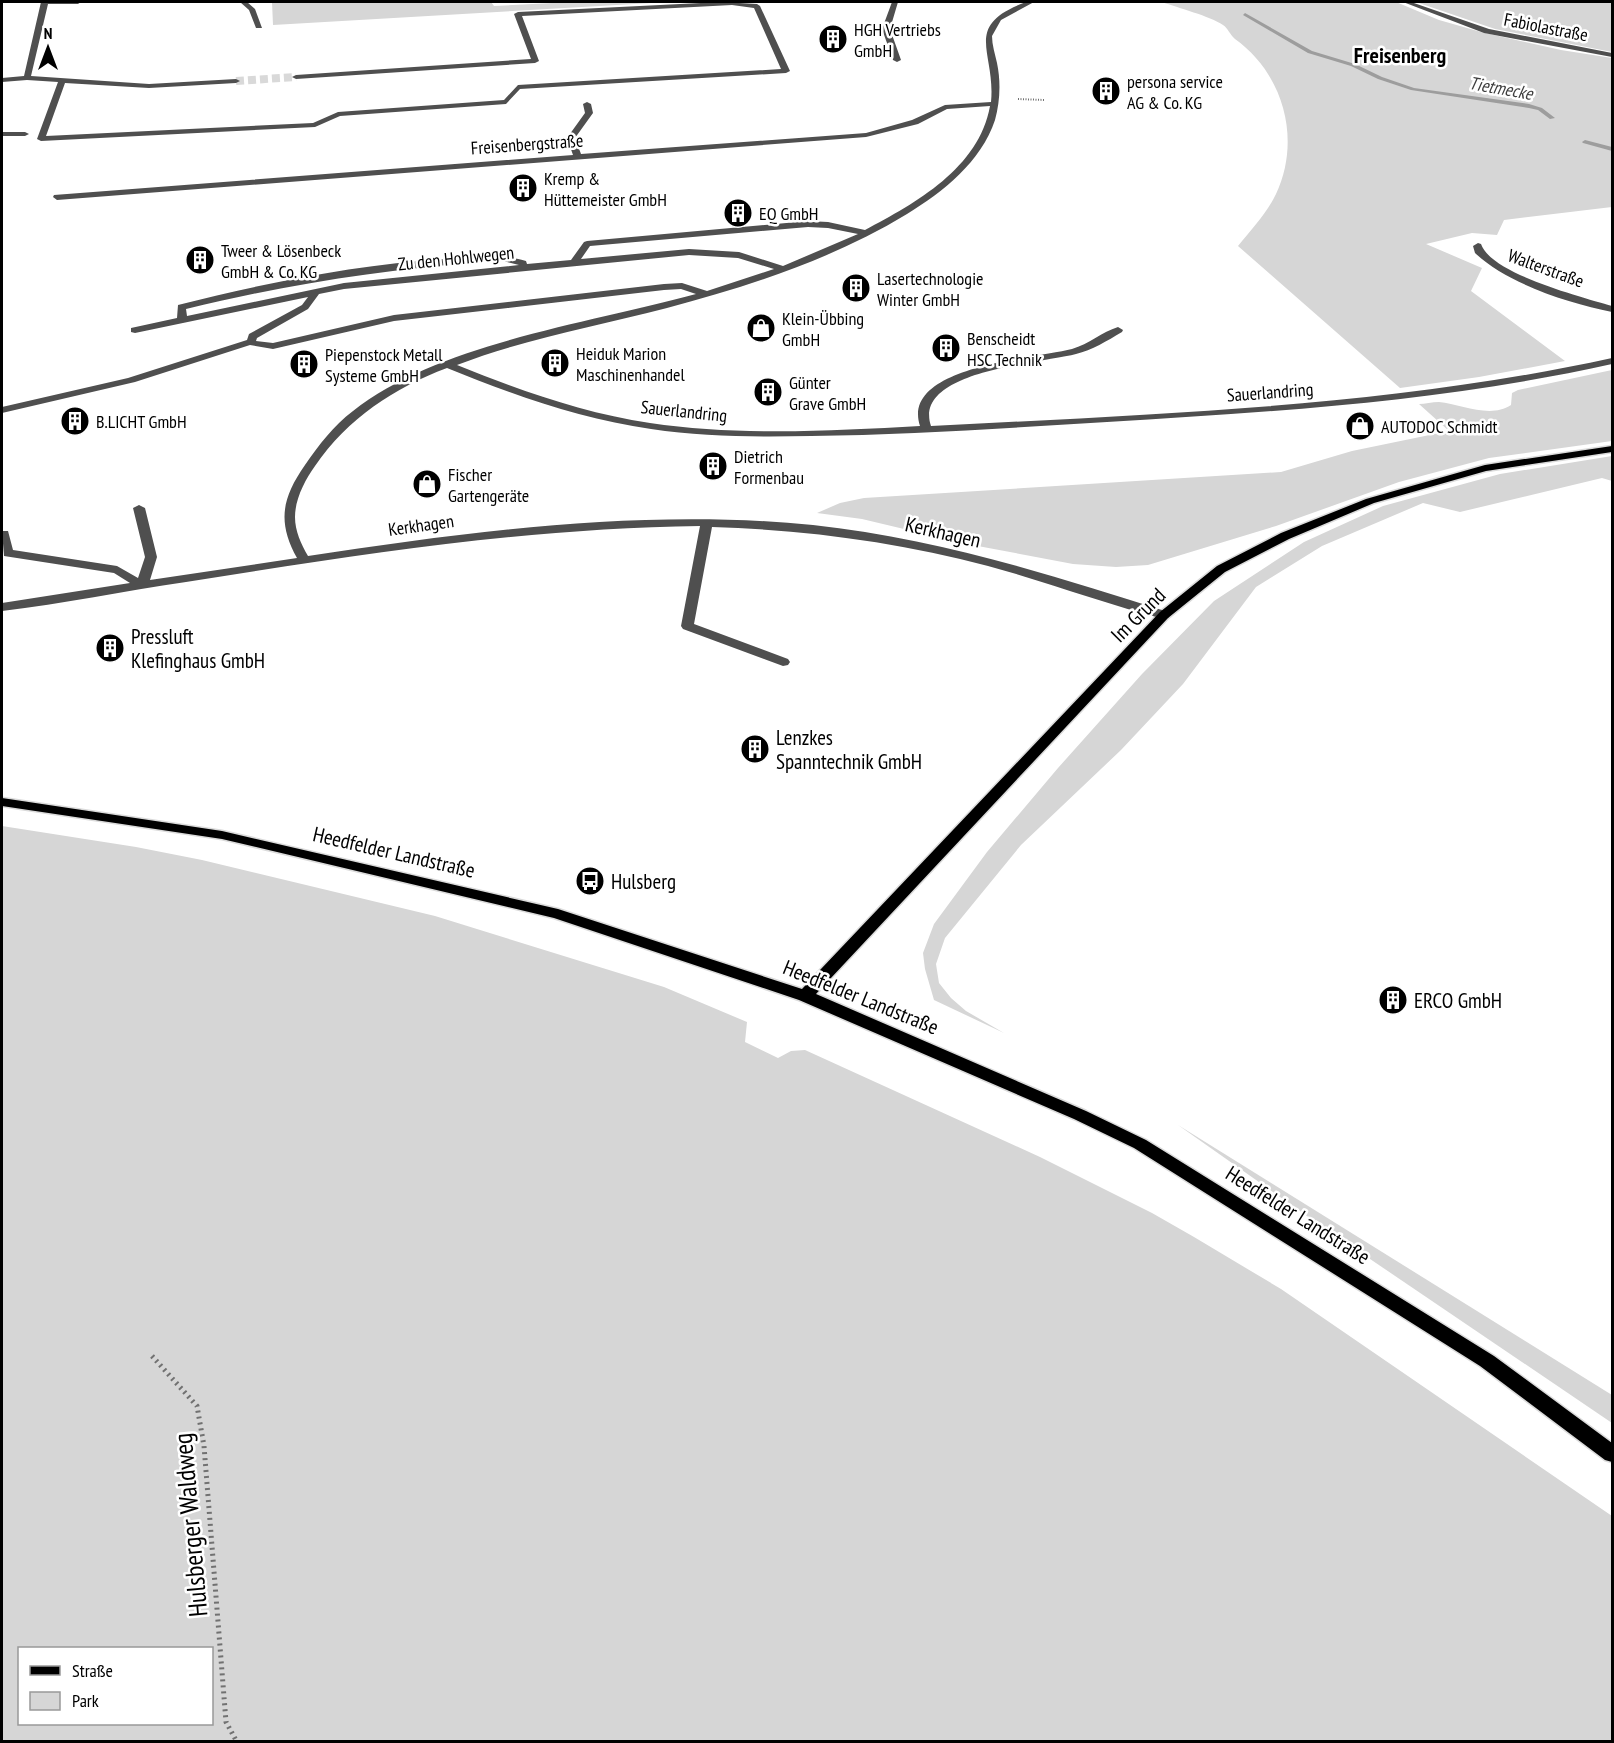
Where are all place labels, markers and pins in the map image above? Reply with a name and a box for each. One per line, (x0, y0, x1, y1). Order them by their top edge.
place label: HGH Vertriebs GmbH (854, 18, 941, 62)
building icon: HGH Vertriebs GmbH (817, 23, 849, 55)
place label: persona service AG & Co. KG (1127, 70, 1223, 114)
building icon: persona service AG & Co. KG (1090, 75, 1122, 107)
place label: Kremp & Hüttemeister GmbH (544, 167, 667, 211)
building icon: Kremp & Hüttemeister GmbH (507, 172, 539, 204)
building icon: EQ GmbH (722, 197, 754, 229)
place label: EQ GmbH (759, 202, 818, 225)
place label: Tweer & Lösenbeck GmbH & Co. KG (221, 239, 341, 283)
building icon: Tweer & Lösenbeck GmbH & Co. KG (184, 244, 216, 276)
place label: Lasertechnologie Winter GmbH (877, 267, 984, 311)
building icon: Lasertechnologie Winter GmbH (840, 272, 872, 304)
place label: Klein-Übbing GmbH (782, 307, 864, 351)
shop icon: Klein-Übbing GmbH (745, 312, 777, 344)
place label: Benscheidt HSC Technik (967, 327, 1042, 371)
building icon: Benscheidt HSC Technik (930, 332, 962, 364)
place label: Heiduk Marion Maschinenhandel (576, 342, 685, 386)
place label: Piepenstock Metall Systeme GmbH (325, 343, 443, 387)
building icon: Heiduk Marion Maschinenhandel (539, 347, 571, 379)
building icon: Piepenstock Metall Systeme GmbH (288, 348, 320, 380)
place label: Günter Grave GmbH (789, 371, 866, 415)
building icon: Günter Grave GmbH (752, 376, 784, 408)
building icon: B.LICHT GmbH (59, 405, 91, 437)
place label: B.LICHT GmbH (96, 410, 187, 433)
shop icon: AUTODOC Schmidt (1344, 410, 1376, 442)
place label: AUTODOC Schmidt (1381, 415, 1497, 438)
place label: Dietrich Formenbau (734, 445, 804, 489)
building icon: Dietrich Formenbau (697, 450, 729, 482)
place label: Fischer Gartengeräte (448, 463, 529, 507)
shop icon: Fischer Gartengeräte (411, 468, 443, 500)
place label: Pressluft Klefinghaus GmbH (131, 623, 265, 674)
building icon: Pressluft Klefinghaus GmbH (94, 632, 126, 664)
place label: Lenzkes Spanntechnik GmbH (776, 724, 922, 775)
building icon: Lenzkes Spanntechnik GmbH (739, 733, 771, 765)
bus stop icon: Hulsberg (574, 865, 606, 897)
place label: Hulsberg (611, 868, 676, 895)
building icon: ERCO GmbH (1377, 984, 1409, 1016)
place label: ERCO GmbH (1414, 987, 1502, 1014)

